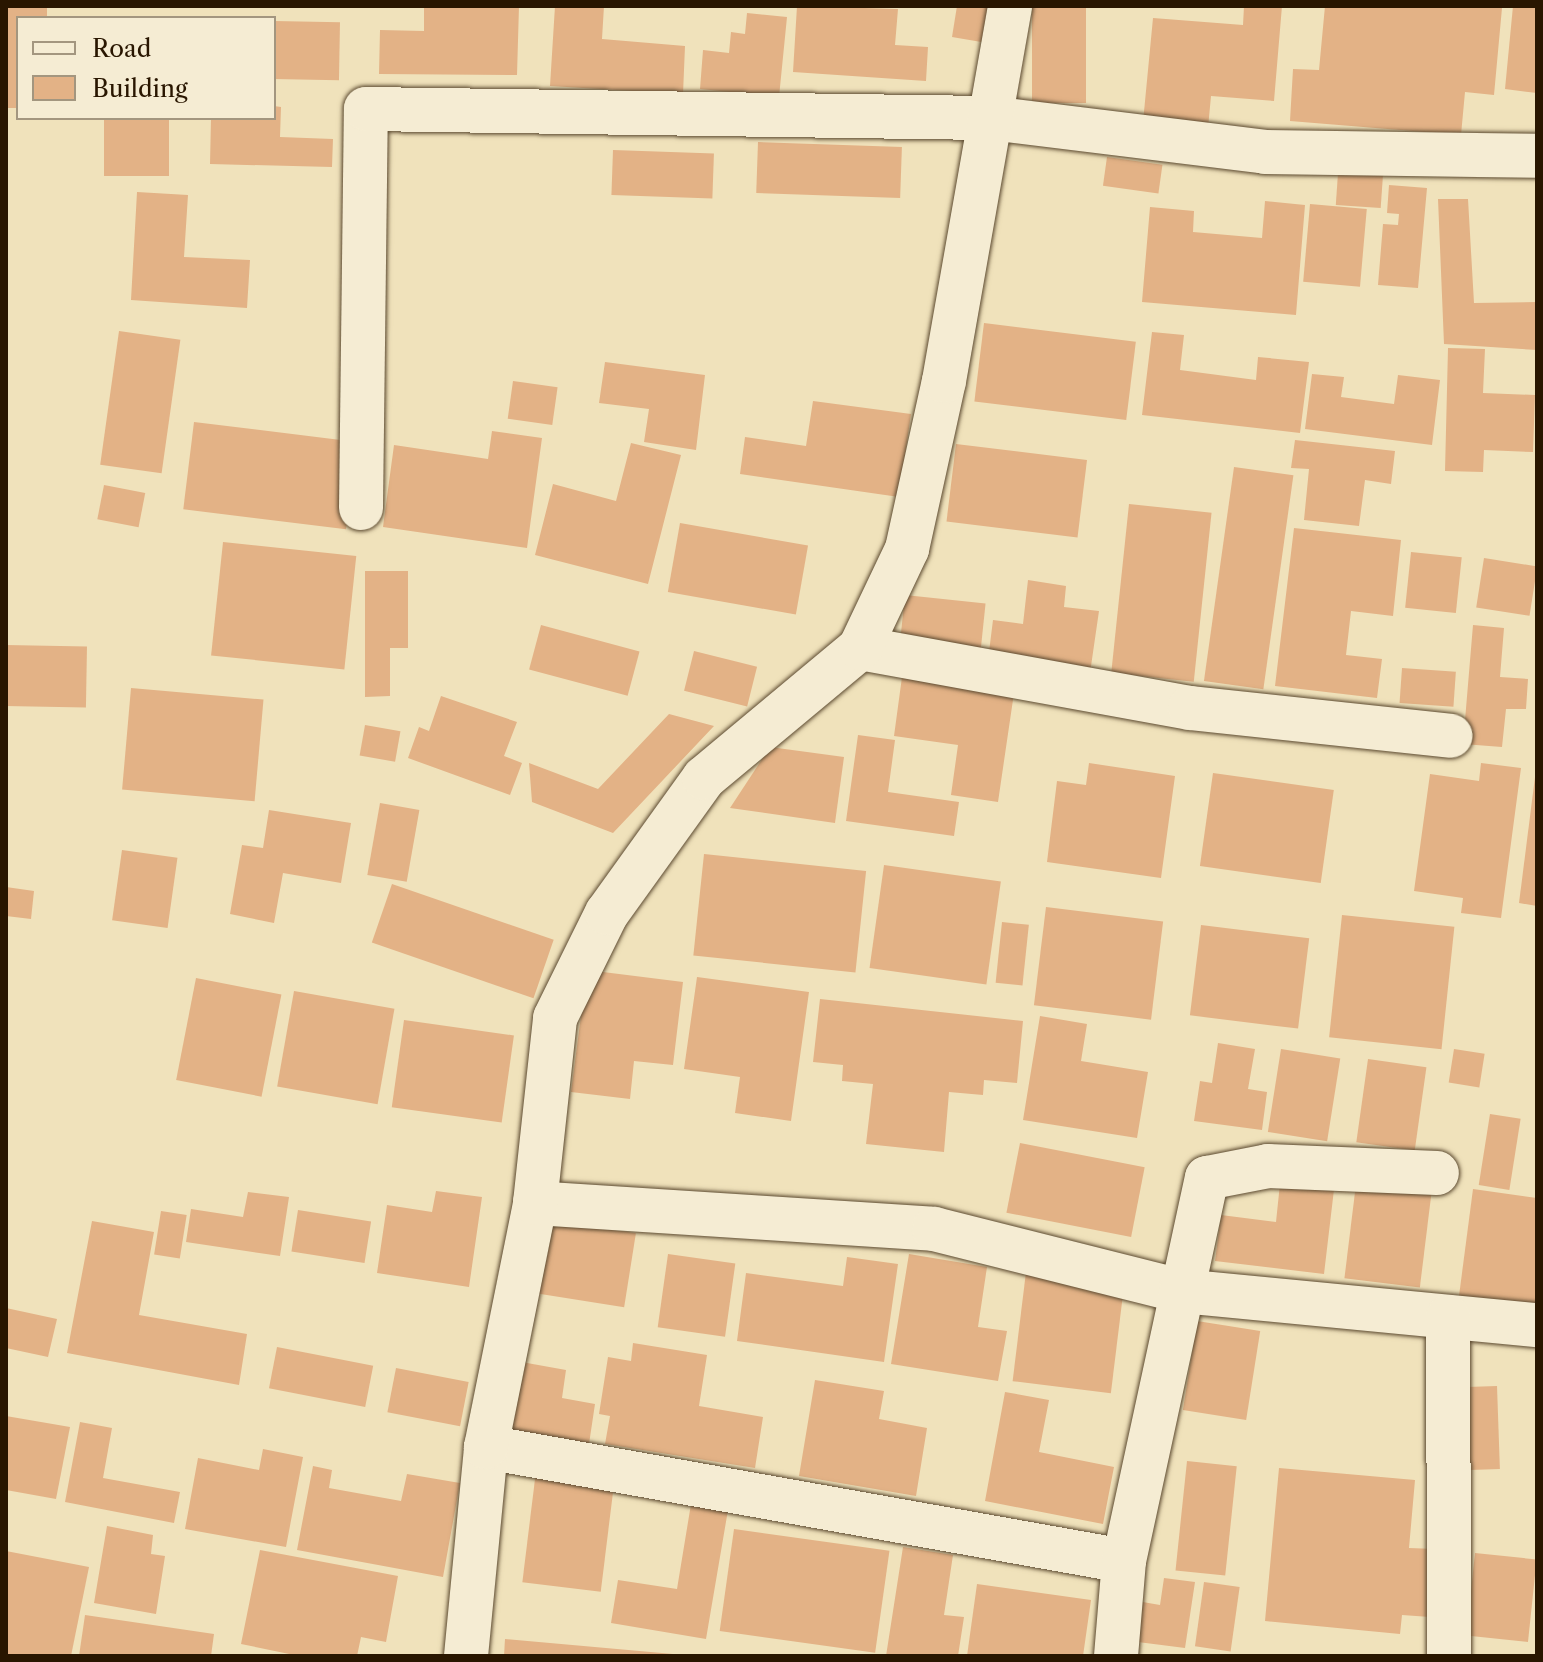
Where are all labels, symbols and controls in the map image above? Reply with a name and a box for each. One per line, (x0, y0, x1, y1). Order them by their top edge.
legend (16, 16, 276, 120)
text: Road (92, 34, 151, 63)
text: Building (92, 74, 188, 103)

